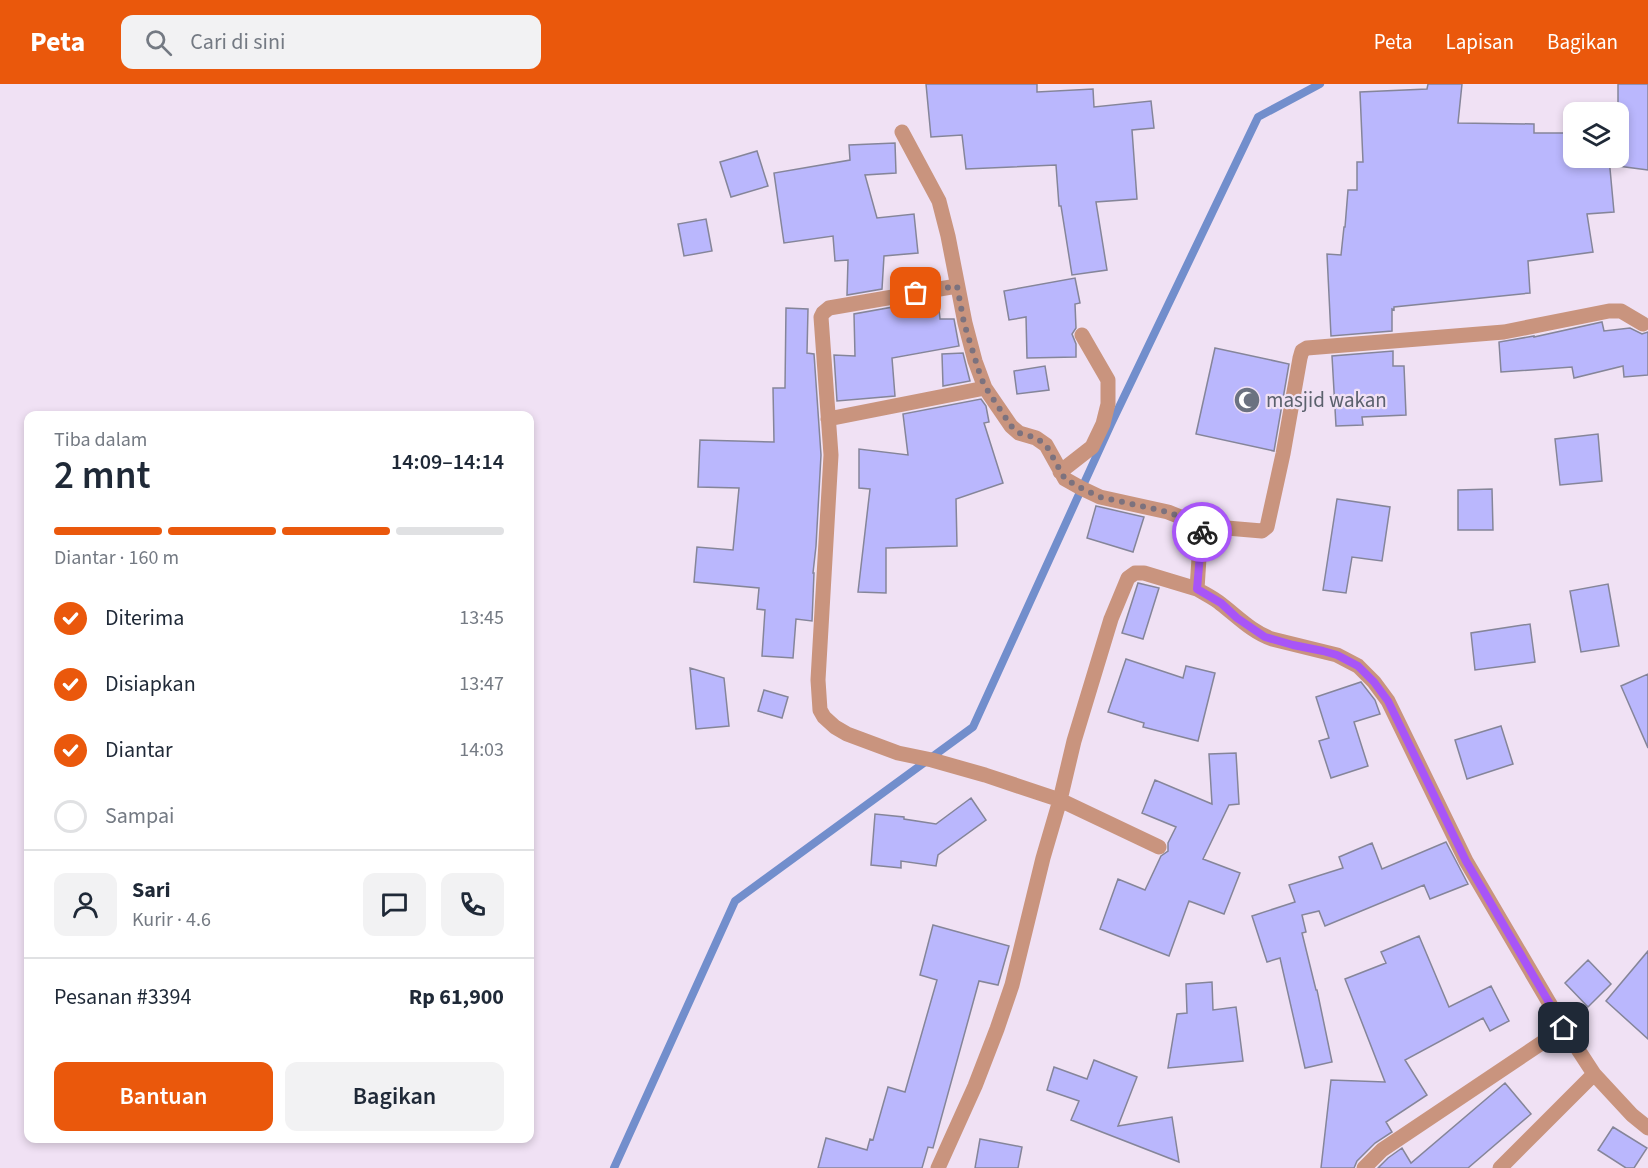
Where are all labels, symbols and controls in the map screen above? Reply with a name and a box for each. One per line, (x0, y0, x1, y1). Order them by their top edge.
search box (121, 15, 541, 69)
text: Peta (30, 22, 85, 62)
icon: search (142, 26, 175, 59)
text: Cari di sini (190, 26, 285, 58)
text: Peta (1374, 27, 1413, 57)
text: Lapisan (1446, 27, 1514, 57)
text: Bagikan (1547, 27, 1618, 57)
map controls (1563, 102, 1629, 168)
button: layers (1563, 102, 1629, 168)
pin (890, 267, 941, 318)
icon: bag (899, 276, 932, 309)
mosque icon: masjid wakan (1232, 385, 1262, 415)
place label: masjid wakan (1266, 385, 1387, 415)
text: Tiba dalam (54, 426, 147, 454)
text: 14:09–14:14 (391, 446, 504, 478)
text: 2 mnt (54, 448, 151, 504)
courier (1172, 502, 1232, 562)
icon: bike (1186, 516, 1219, 549)
text: Diantar · 160 m (54, 544, 179, 572)
icon: check (54, 602, 87, 635)
text: Diterima (105, 602, 184, 634)
text: 13:45 (459, 604, 504, 632)
icon: check (54, 668, 87, 701)
text: Disiapkan (105, 668, 196, 700)
text: 13:47 (459, 670, 504, 698)
icon: check (54, 734, 87, 767)
text: Diantar (105, 734, 173, 766)
text: 14:03 (459, 736, 504, 764)
text: Sampai (105, 800, 174, 832)
button: person (54, 873, 117, 936)
button: chat (363, 873, 426, 936)
button: phone (441, 873, 504, 936)
text: Sari (132, 874, 171, 906)
text: Kurir · 4.6 (132, 906, 211, 934)
text: Pesanan #3394 (54, 981, 191, 1013)
text: Rp 61,900 (409, 981, 504, 1013)
pin (1538, 1002, 1589, 1053)
icon: home (1547, 1011, 1580, 1044)
button: Bantuan (54, 1062, 273, 1131)
button: Bagikan (285, 1062, 504, 1131)

